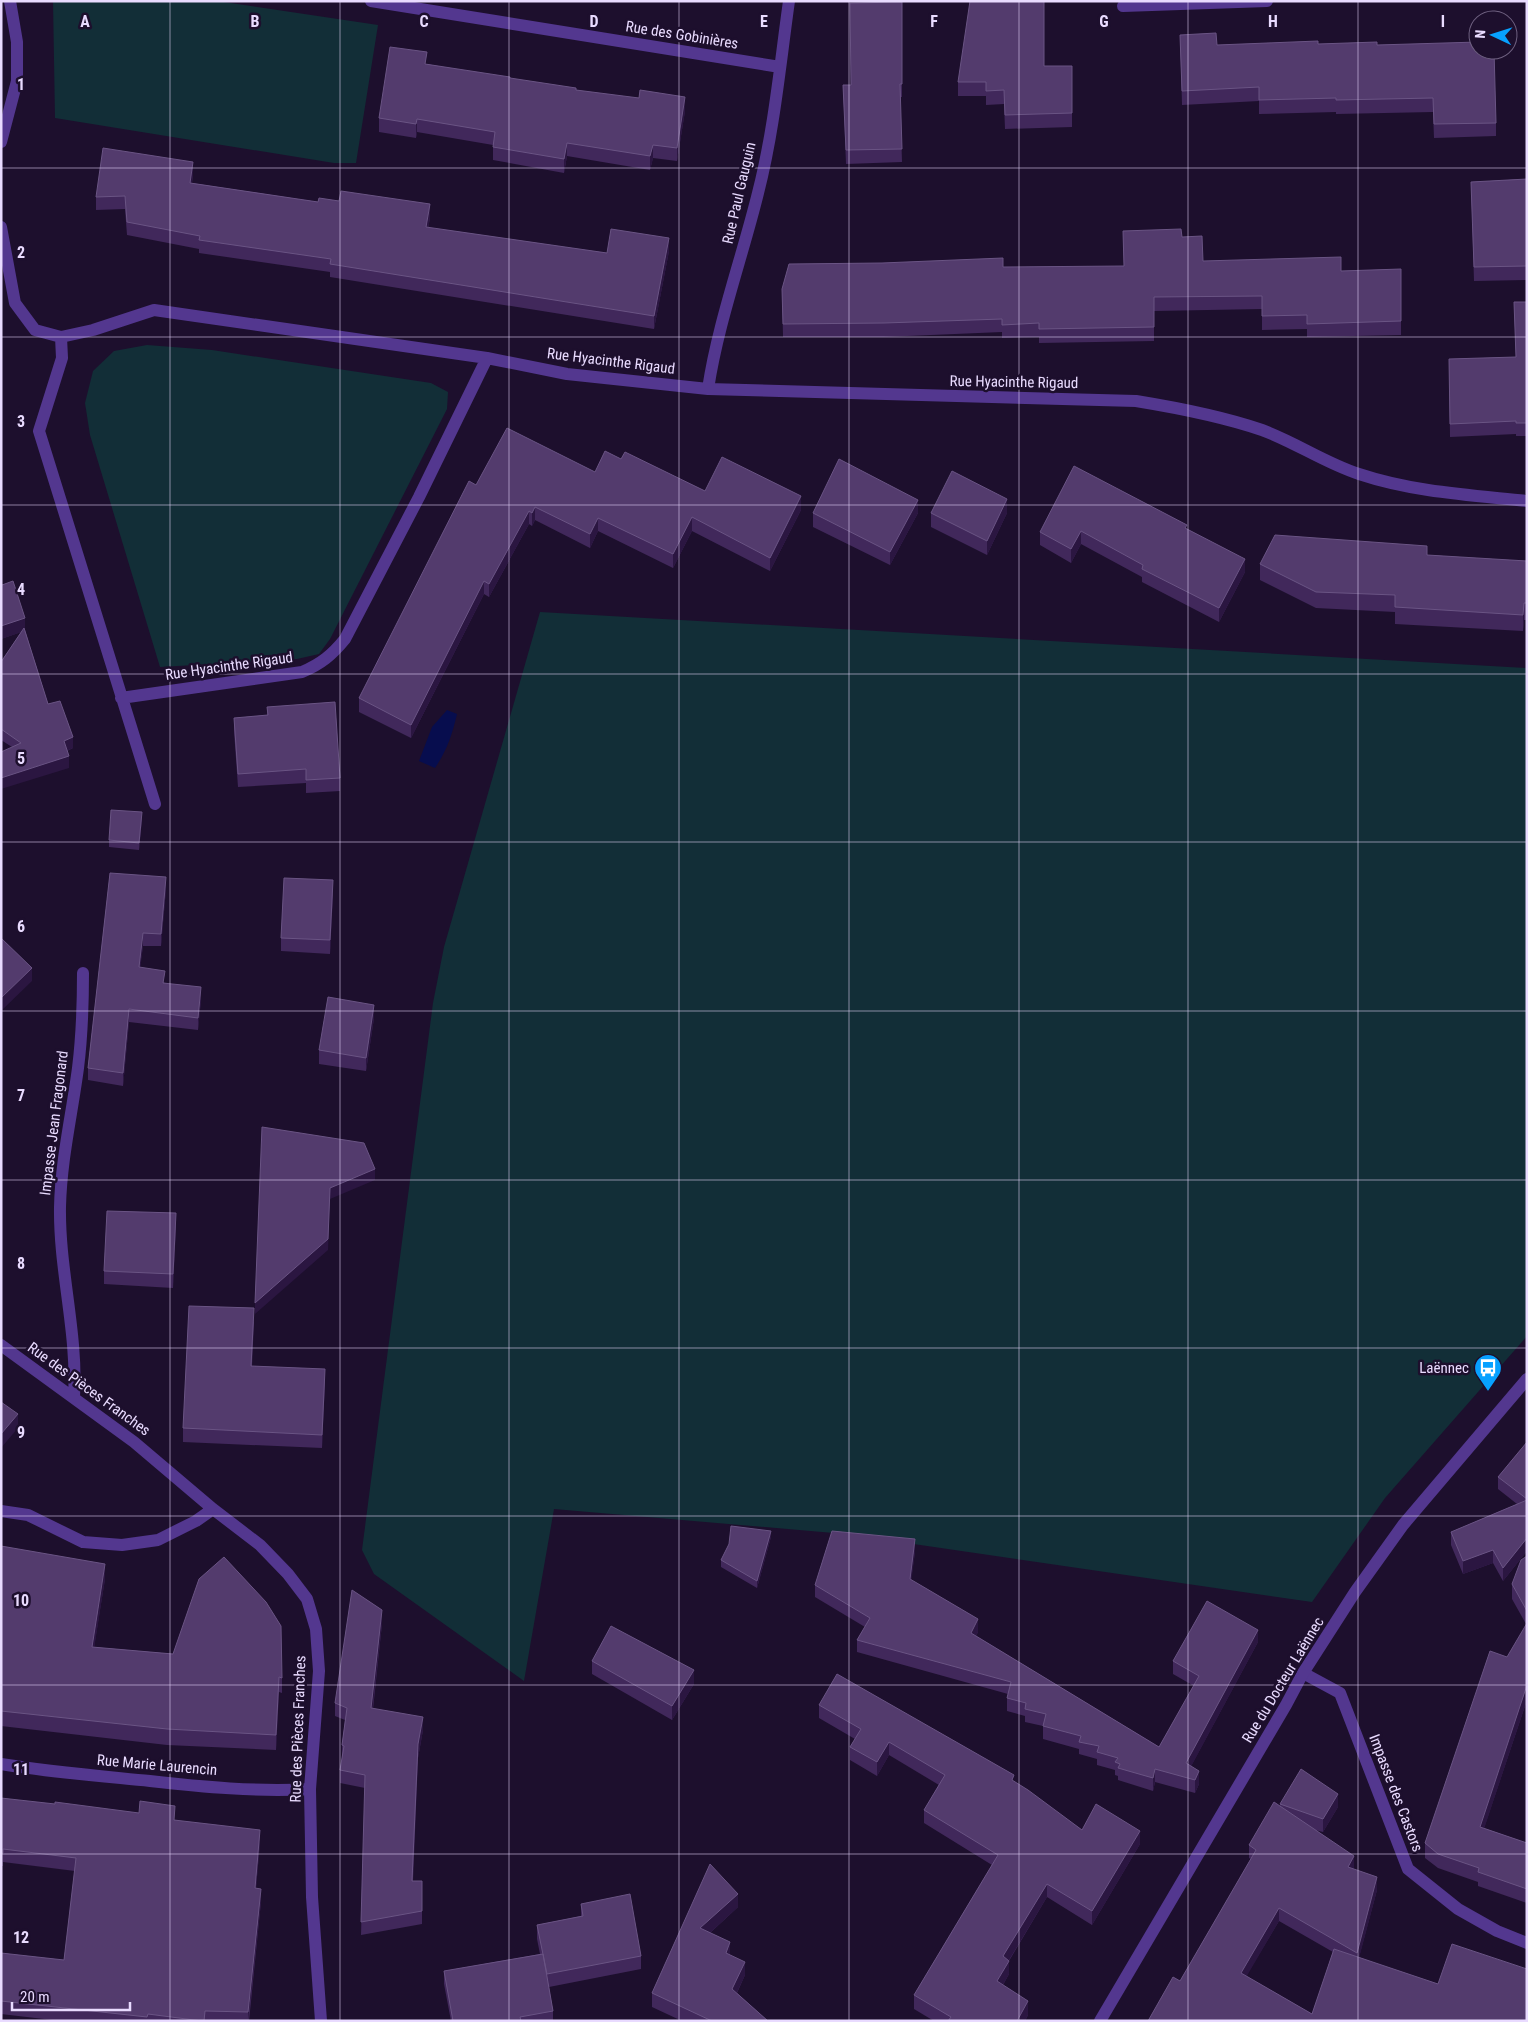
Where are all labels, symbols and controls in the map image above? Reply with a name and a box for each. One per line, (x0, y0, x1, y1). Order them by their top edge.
north arrow (1468, 10, 1518, 60)
text: A (80, 12, 90, 31)
text: B (251, 12, 260, 31)
text: C (419, 12, 429, 31)
text: D (589, 12, 599, 31)
text: E (760, 12, 768, 31)
text: F (930, 12, 938, 31)
text: G (1099, 12, 1109, 31)
text: H (1268, 12, 1278, 31)
text: I (1441, 12, 1445, 31)
street label: Rue des Gobinières (624, 17, 740, 53)
text: N (1472, 29, 1488, 39)
text: 1 (17, 75, 25, 94)
street label: Rue Paul Gauguin (719, 140, 759, 246)
text: 2 (17, 243, 25, 262)
street label: Rue Hyacinthe Rigaud (546, 344, 676, 378)
street label: Rue Hyacinthe Rigaud (949, 372, 1079, 392)
text: 3 (17, 412, 25, 431)
text: 4 (17, 580, 25, 599)
street label: Rue Hyacinthe Rigaud (164, 648, 294, 684)
text: 5 (17, 749, 25, 768)
text: 6 (17, 917, 25, 936)
street label: Impasse Jean Fragonard (36, 1050, 72, 1196)
text: 7 (17, 1086, 25, 1105)
text: 8 (17, 1254, 25, 1273)
street label: Rue des Pièces Franches (24, 1338, 154, 1440)
bus stop icon: Laënnec (1473, 1353, 1503, 1392)
place label: Laënnec (1419, 1359, 1469, 1377)
text: 9 (17, 1423, 25, 1442)
text: 10 (13, 1591, 29, 1610)
street label: Rue du Docteur Laënnec (1238, 1614, 1328, 1746)
street label: Rue des Pièces Franches (286, 1655, 310, 1803)
street label: Impasse des Castors (1365, 1732, 1427, 1854)
street label: Rue Marie Laurencin (96, 1751, 218, 1779)
text: 11 (13, 1760, 29, 1779)
text: 12 (13, 1928, 29, 1947)
scale bar (12, 1980, 130, 2012)
text: 20 m (20, 1988, 50, 2006)

